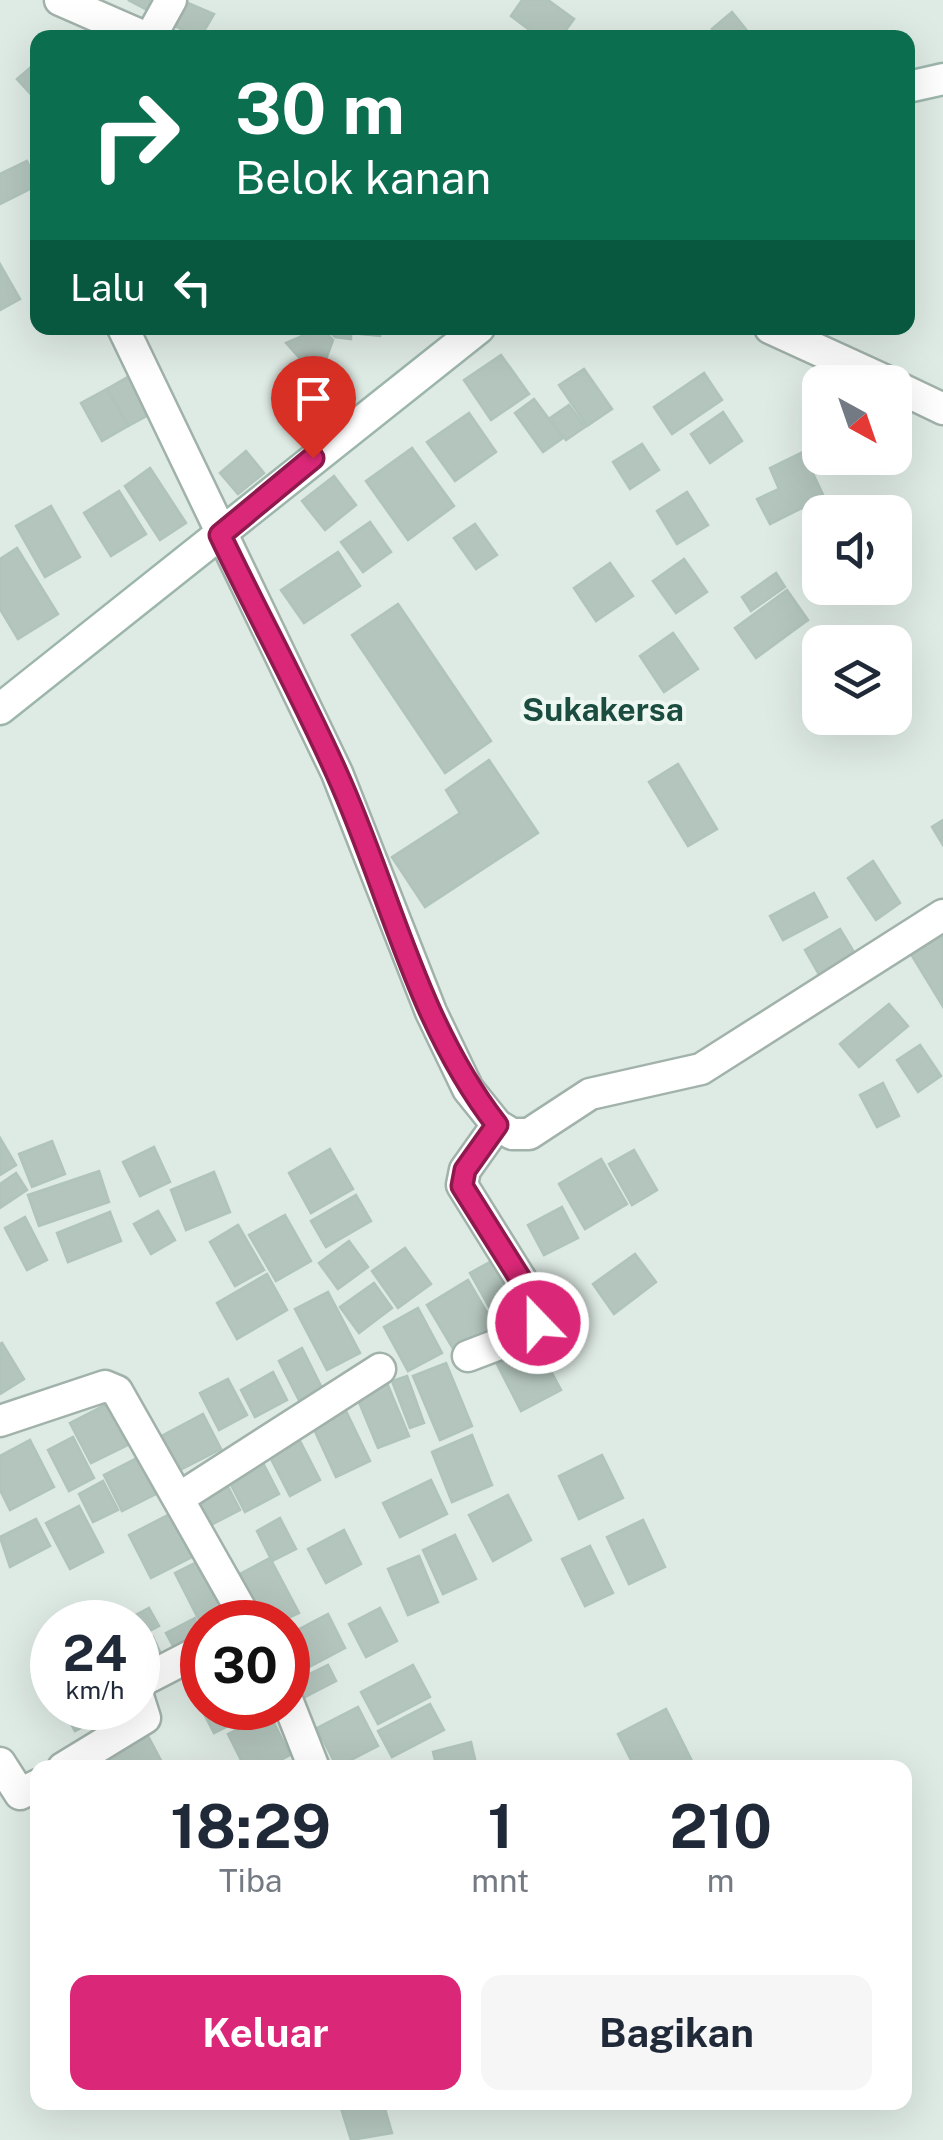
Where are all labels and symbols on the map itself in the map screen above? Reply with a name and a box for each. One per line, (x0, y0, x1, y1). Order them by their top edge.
pin (271, 356, 356, 459)
north arrow (802, 365, 912, 475)
district label: Sukakersa (522, 691, 684, 728)
position arrow (486, 1271, 590, 1375)
speed limit sign: 30 (180, 1600, 310, 1730)

